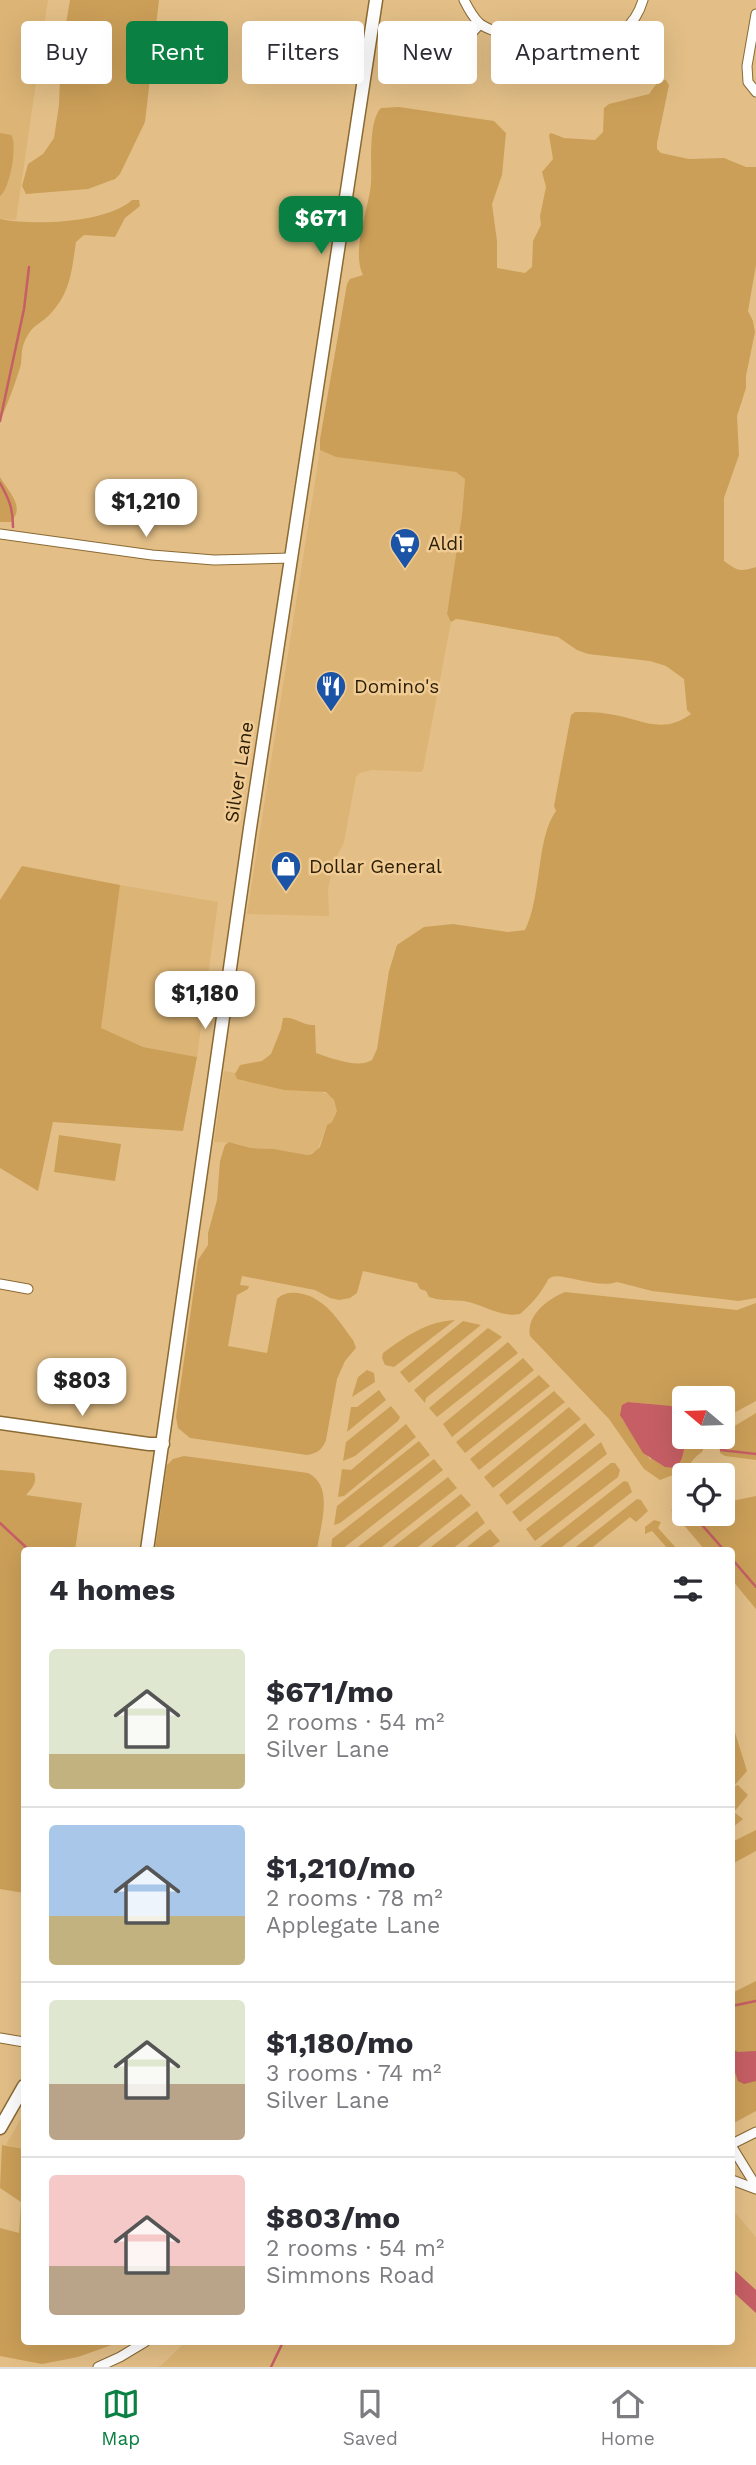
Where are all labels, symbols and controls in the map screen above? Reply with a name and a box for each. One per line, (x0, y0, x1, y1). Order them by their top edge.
chip: Buy (21, 21, 112, 84)
chip: Rent (126, 21, 228, 84)
chip: Filters (242, 21, 364, 84)
chip: New (378, 21, 477, 84)
chip: Apartment (491, 21, 664, 84)
pin: $671 (280, 196, 362, 256)
text: $671 (295, 205, 347, 232)
pin: $1,210 (89, 480, 203, 539)
text: $1,210 (111, 488, 181, 515)
supermarket icon: Aldi (388, 526, 422, 570)
place label: Aldi (428, 532, 463, 555)
restaurant icon: Domino's (314, 669, 348, 713)
place label: Domino's (354, 675, 439, 698)
street label: Silver Lane (220, 720, 258, 824)
shop icon: Dollar General (269, 849, 303, 893)
place label: Dollar General (309, 855, 442, 878)
pin: $1,180 (148, 972, 262, 1031)
text: $1,180 (171, 980, 239, 1007)
pin: $803 (41, 1358, 123, 1418)
text: $803 (53, 1367, 111, 1394)
north arrow (672, 1386, 735, 1449)
map controls (672, 1386, 735, 1526)
button: locate (672, 1463, 735, 1526)
icon: filters (669, 1570, 707, 1608)
text: 4 homes (49, 1572, 175, 1607)
text: $671/mo (266, 1674, 393, 1709)
icon: home (105, 1677, 189, 1761)
text: 2 rooms · 54 m² (266, 1709, 444, 1736)
text: Silver Lane (266, 1736, 390, 1763)
text: $1,210/mo (266, 1850, 416, 1885)
icon: home (105, 1853, 189, 1937)
text: 2 rooms · 78 m² (266, 1885, 443, 1912)
text: Applegate Lane (266, 1912, 440, 1939)
text: $1,180/mo (266, 2025, 413, 2060)
icon: home (105, 2028, 189, 2112)
text: 3 rooms · 74 m² (266, 2060, 441, 2087)
text: Silver Lane (266, 2087, 390, 2114)
text: $803/mo (266, 2200, 400, 2235)
icon: home (105, 2203, 189, 2287)
text: 2 rooms · 54 m² (266, 2235, 444, 2262)
text: Simmons Road (266, 2262, 435, 2289)
tab: Map (101, 2385, 140, 2450)
tab: Saved (343, 2385, 398, 2450)
tab: Home (600, 2385, 655, 2450)

